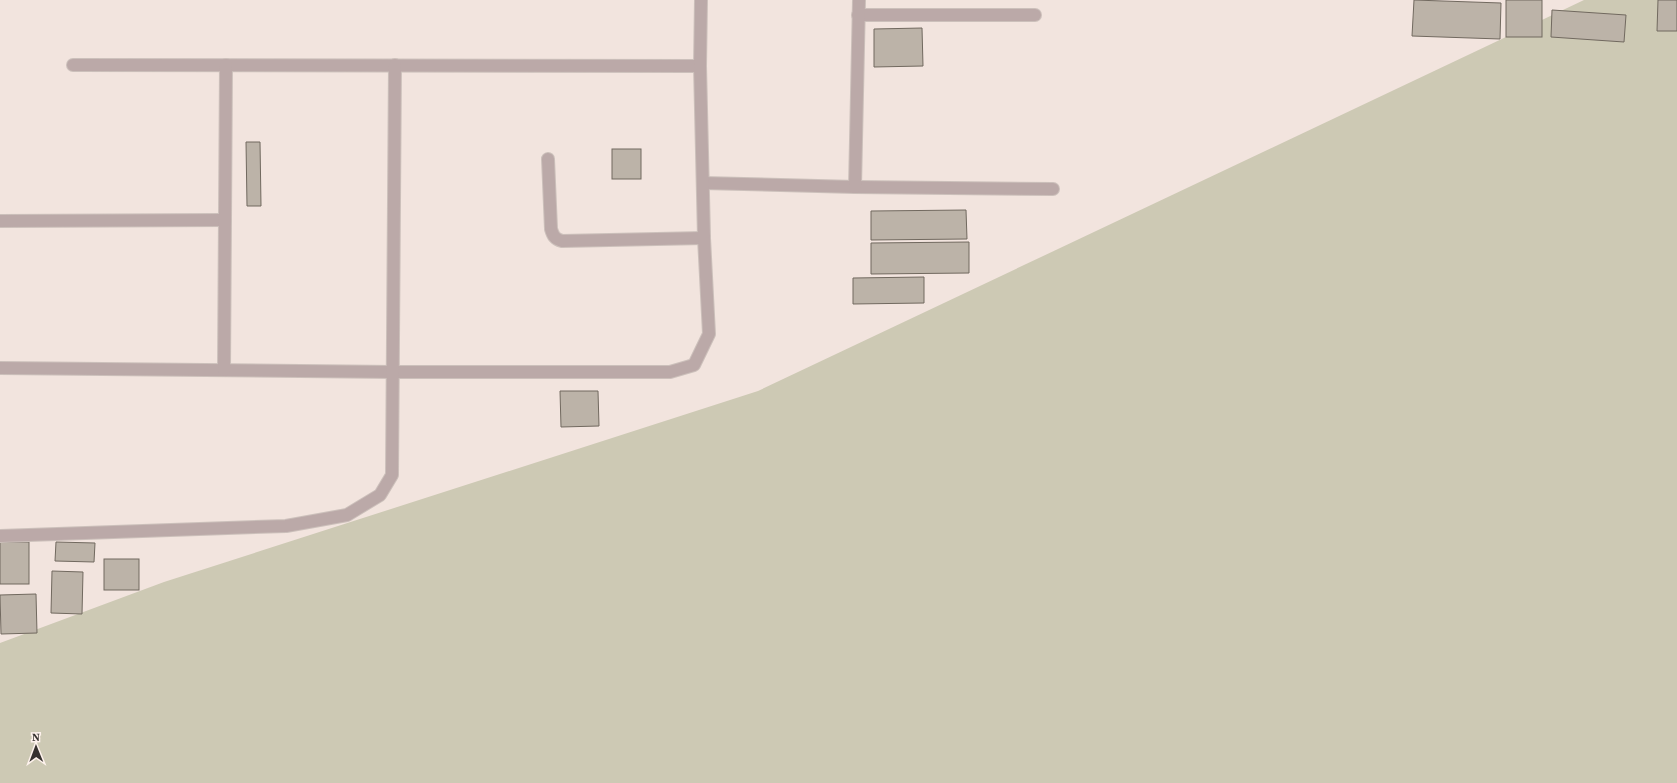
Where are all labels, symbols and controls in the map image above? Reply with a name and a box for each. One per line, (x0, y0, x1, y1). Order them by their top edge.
north arrow (16, 727, 56, 767)
text: N (32, 730, 40, 745)

